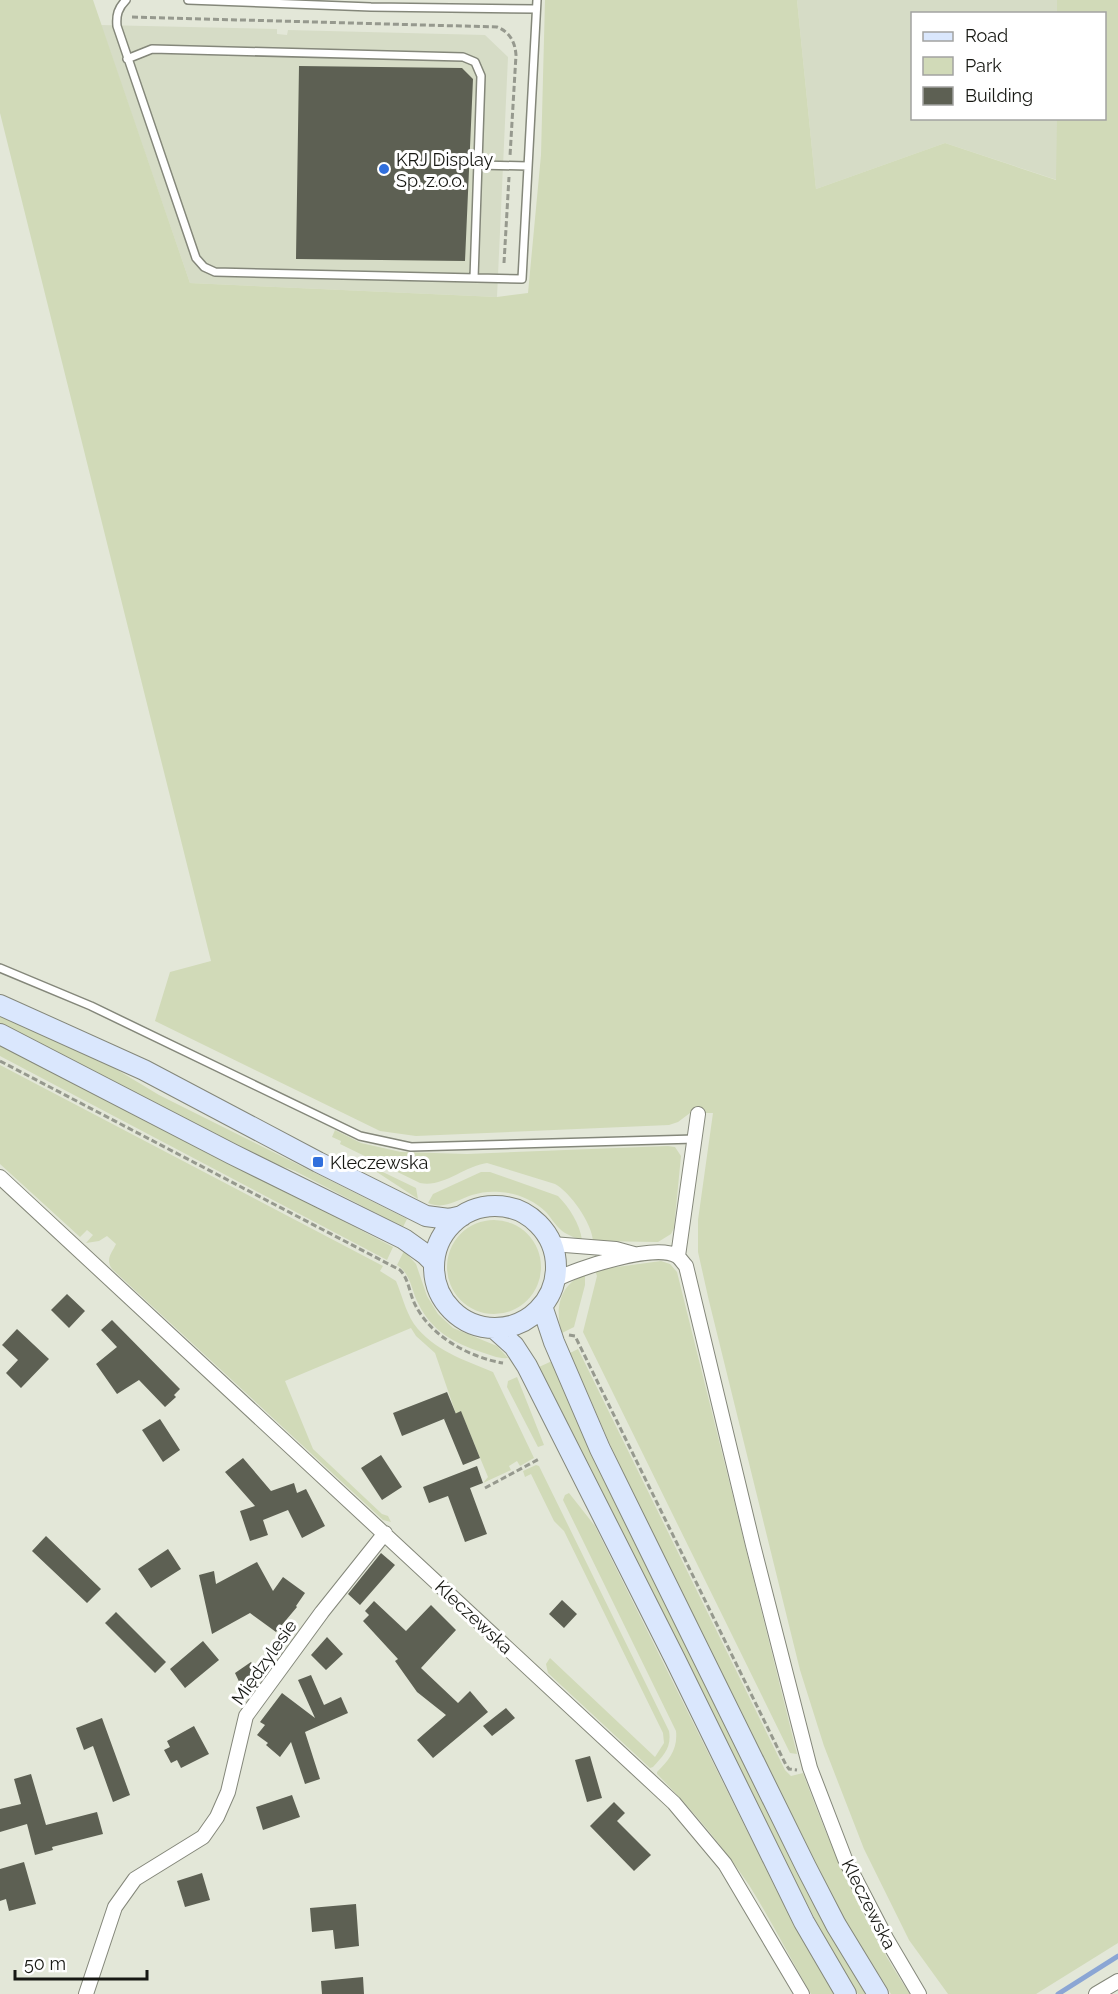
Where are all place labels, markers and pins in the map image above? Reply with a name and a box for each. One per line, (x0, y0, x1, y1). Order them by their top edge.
place label: KRJ Display Sp. z.o.o. (396, 149, 494, 191)
marker: KRJ Display Sp. z.o.o. (377, 162, 391, 176)
place label: Kleczewska (330, 1152, 428, 1173)
marker: Kleczewska (311, 1155, 325, 1169)

